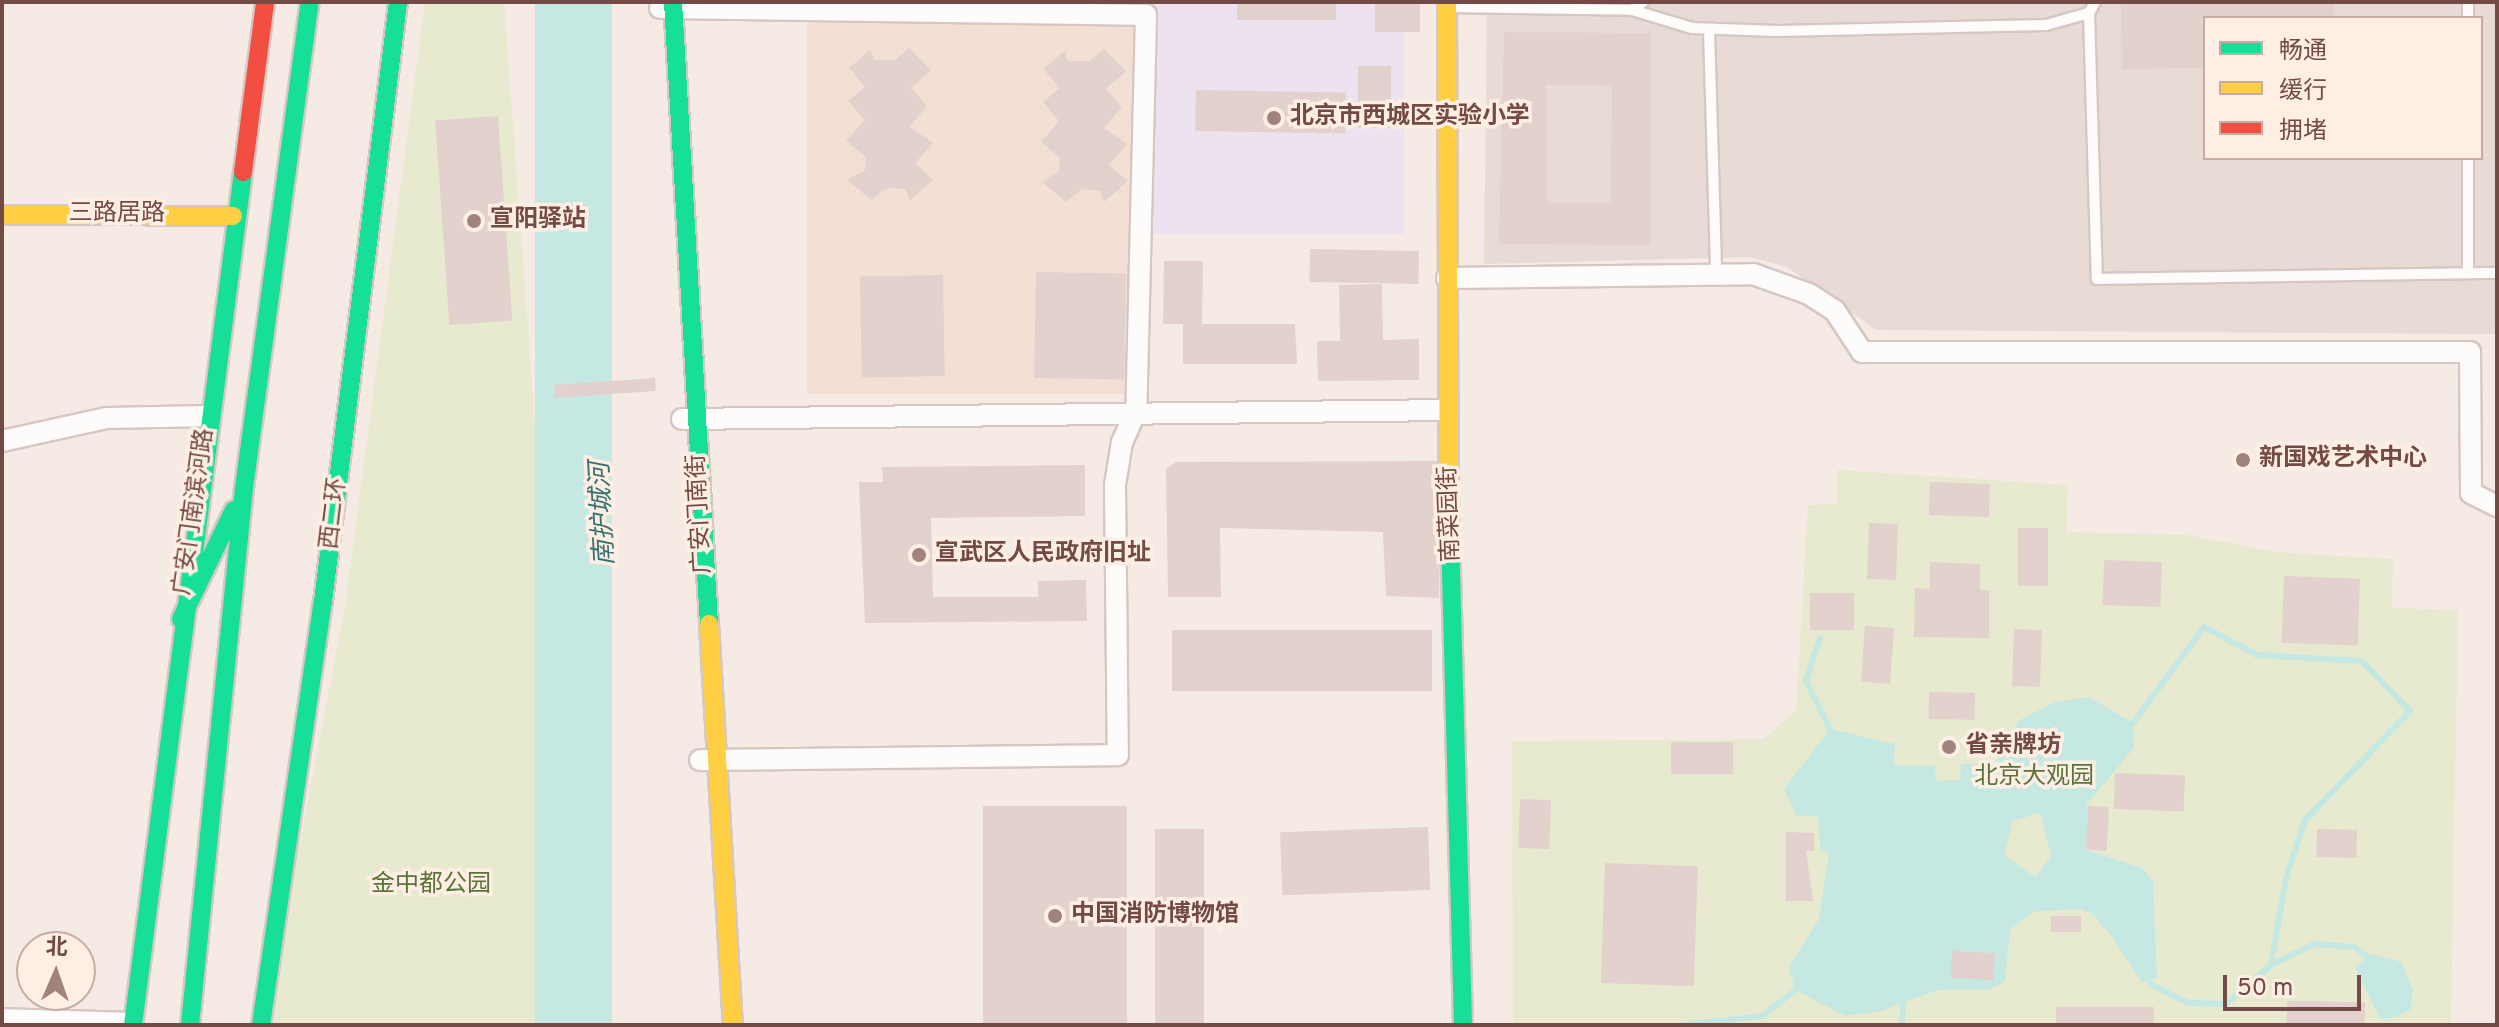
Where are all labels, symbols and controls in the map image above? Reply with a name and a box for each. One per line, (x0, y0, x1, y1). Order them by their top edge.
legend (2203, 16, 2483, 160)
text: 畅通 (2279, 37, 2327, 67)
text: 缓行 (2279, 77, 2327, 107)
place label: 北京市西城区实验小学 (1290, 104, 1530, 132)
marker: 北京市西城区实验小学 (1265, 109, 1283, 127)
text: 拥堵 (2279, 117, 2327, 147)
street label: 三路居路 (69, 201, 165, 229)
place label: 宣阳驿站 (490, 207, 586, 235)
marker: 宣阳驿站 (465, 212, 483, 230)
street label: 广安门南滨河路 (169, 427, 221, 597)
place label: 新国戏艺术中心 (2259, 446, 2427, 474)
marker: 新国戏艺术中心 (2234, 451, 2252, 469)
street label: 广安门南街 (683, 453, 719, 575)
water label: 南护城河 (586, 461, 622, 567)
street label: 南菜园街 (1435, 466, 1467, 562)
street label: 西二环 (316, 477, 354, 551)
place label: 宣武区人民政府旧址 (935, 541, 1151, 569)
marker: 宣武区人民政府旧址 (910, 546, 928, 564)
place label: 省亲牌坊 (1965, 733, 2061, 761)
marker: 省亲牌坊 (1940, 738, 1958, 756)
park label: 北京大观园 (1974, 764, 2094, 792)
park label: 金中都公园 (371, 872, 491, 900)
place label: 中国消防博物馆 (1071, 902, 1239, 930)
marker: 中国消防博物馆 (1046, 907, 1064, 925)
north arrow (16, 931, 96, 1011)
text: 北 (45, 935, 68, 962)
scale bar (2227, 959, 2365, 1009)
text: 50 m (2237, 974, 2293, 1004)

